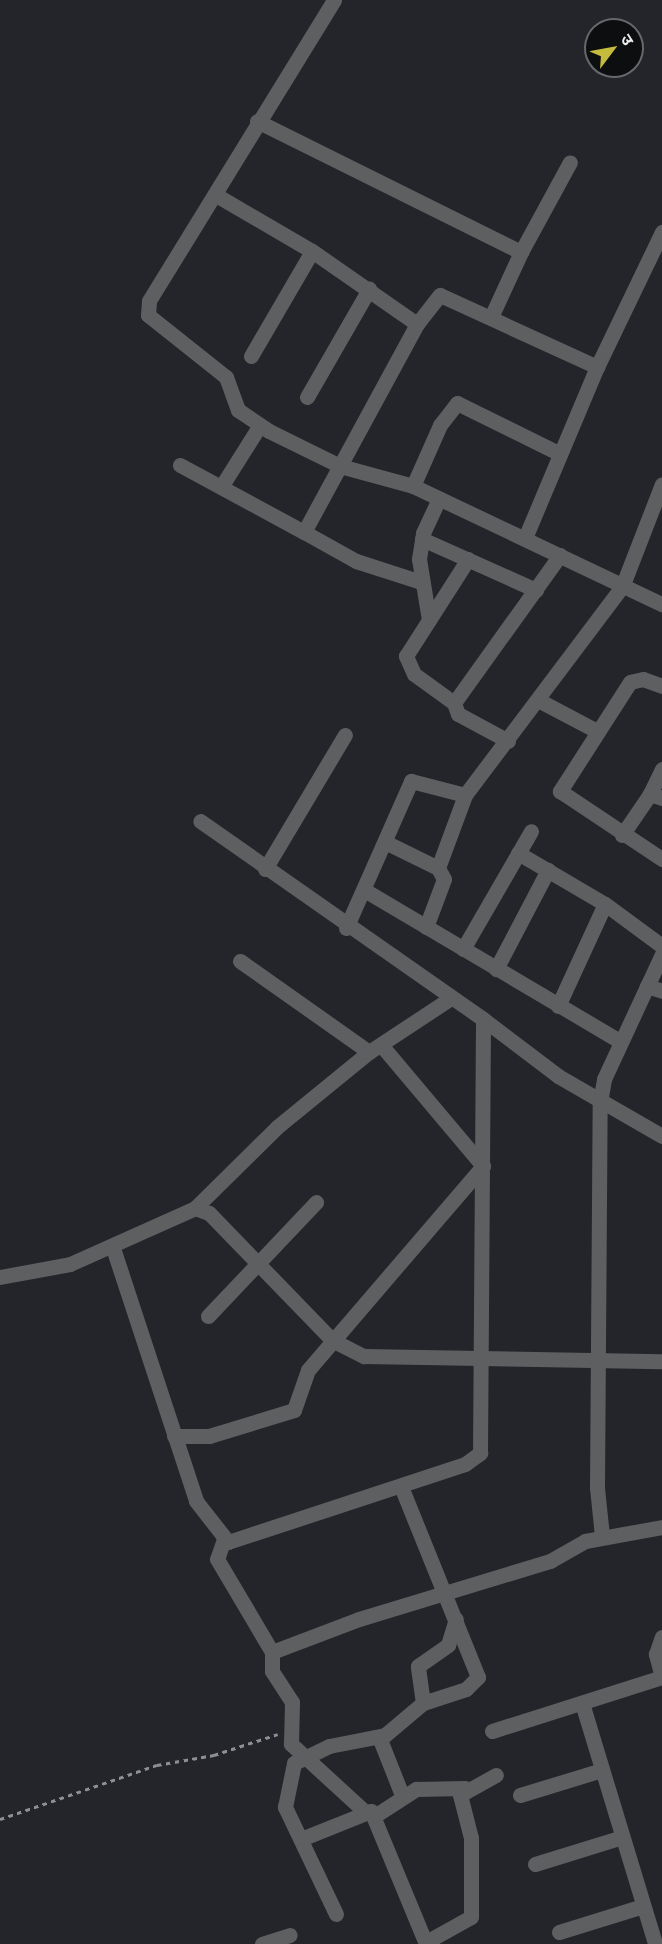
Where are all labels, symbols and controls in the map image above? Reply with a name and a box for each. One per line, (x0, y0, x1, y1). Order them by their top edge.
north arrow (584, 18, 644, 78)
text: उ (617, 30, 639, 49)

